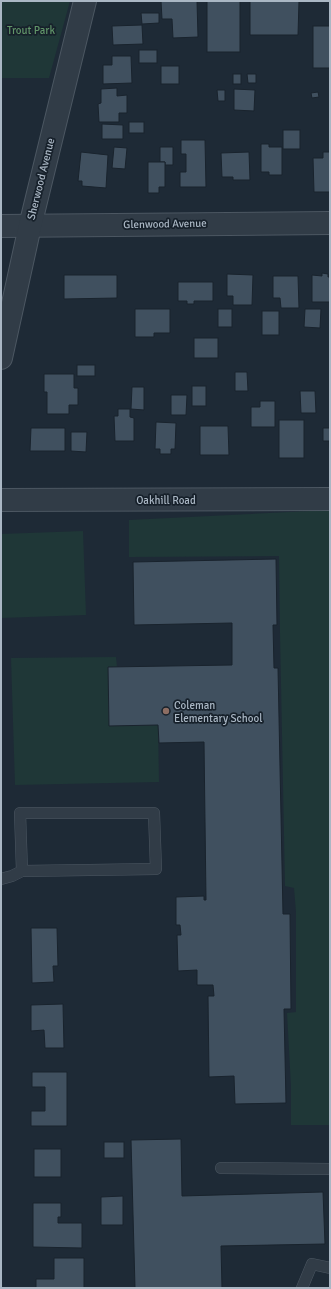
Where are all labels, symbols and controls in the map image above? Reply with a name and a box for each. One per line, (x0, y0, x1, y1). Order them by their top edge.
park label: Trout Park (7, 24, 55, 37)
street label: Sherwood Avenue (25, 137, 57, 221)
street label: Glenwood Avenue (123, 217, 207, 231)
street label: Oakhill Road (136, 494, 196, 507)
place label: Coleman Elementary School (174, 699, 262, 725)
marker: Coleman Elementary School (161, 706, 171, 716)

